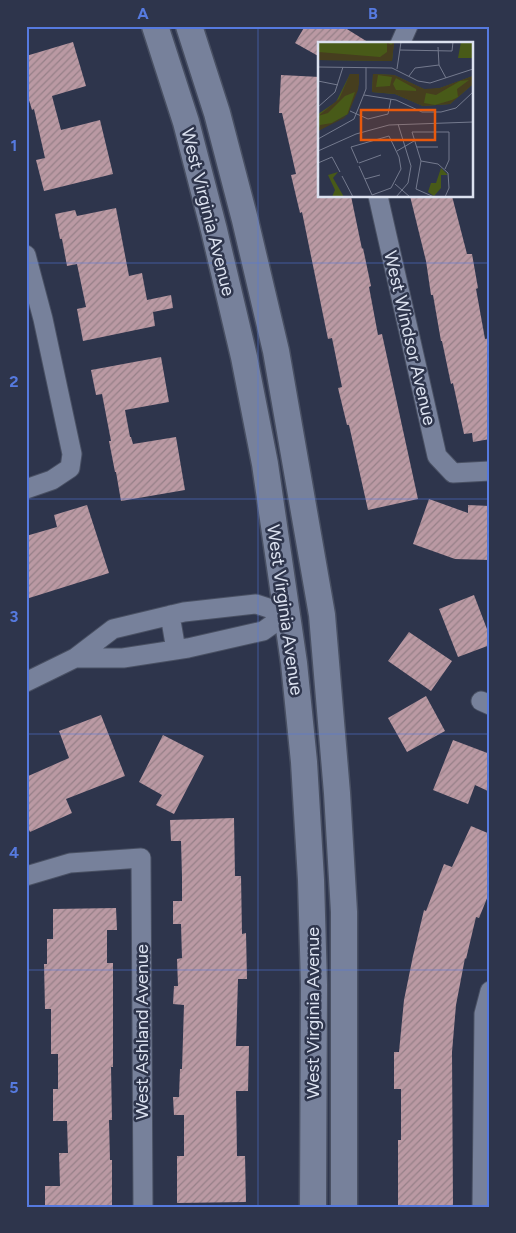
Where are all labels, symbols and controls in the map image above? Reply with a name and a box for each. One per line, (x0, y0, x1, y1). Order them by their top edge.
text: A (137, 4, 149, 23)
text: B (368, 4, 378, 23)
inset map (318, 42, 474, 198)
street label: West Virginia Avenue (176, 126, 240, 298)
text: 1 (11, 136, 17, 155)
street label: West Windsor Avenue (379, 249, 441, 427)
text: 2 (9, 372, 19, 391)
street label: West Virginia Avenue (262, 523, 308, 697)
text: 3 (10, 607, 19, 626)
text: 4 (9, 843, 19, 862)
street label: West Virginia Avenue (302, 927, 324, 1099)
street label: West Ashland Avenue (131, 944, 153, 1120)
text: 5 (9, 1078, 19, 1097)

